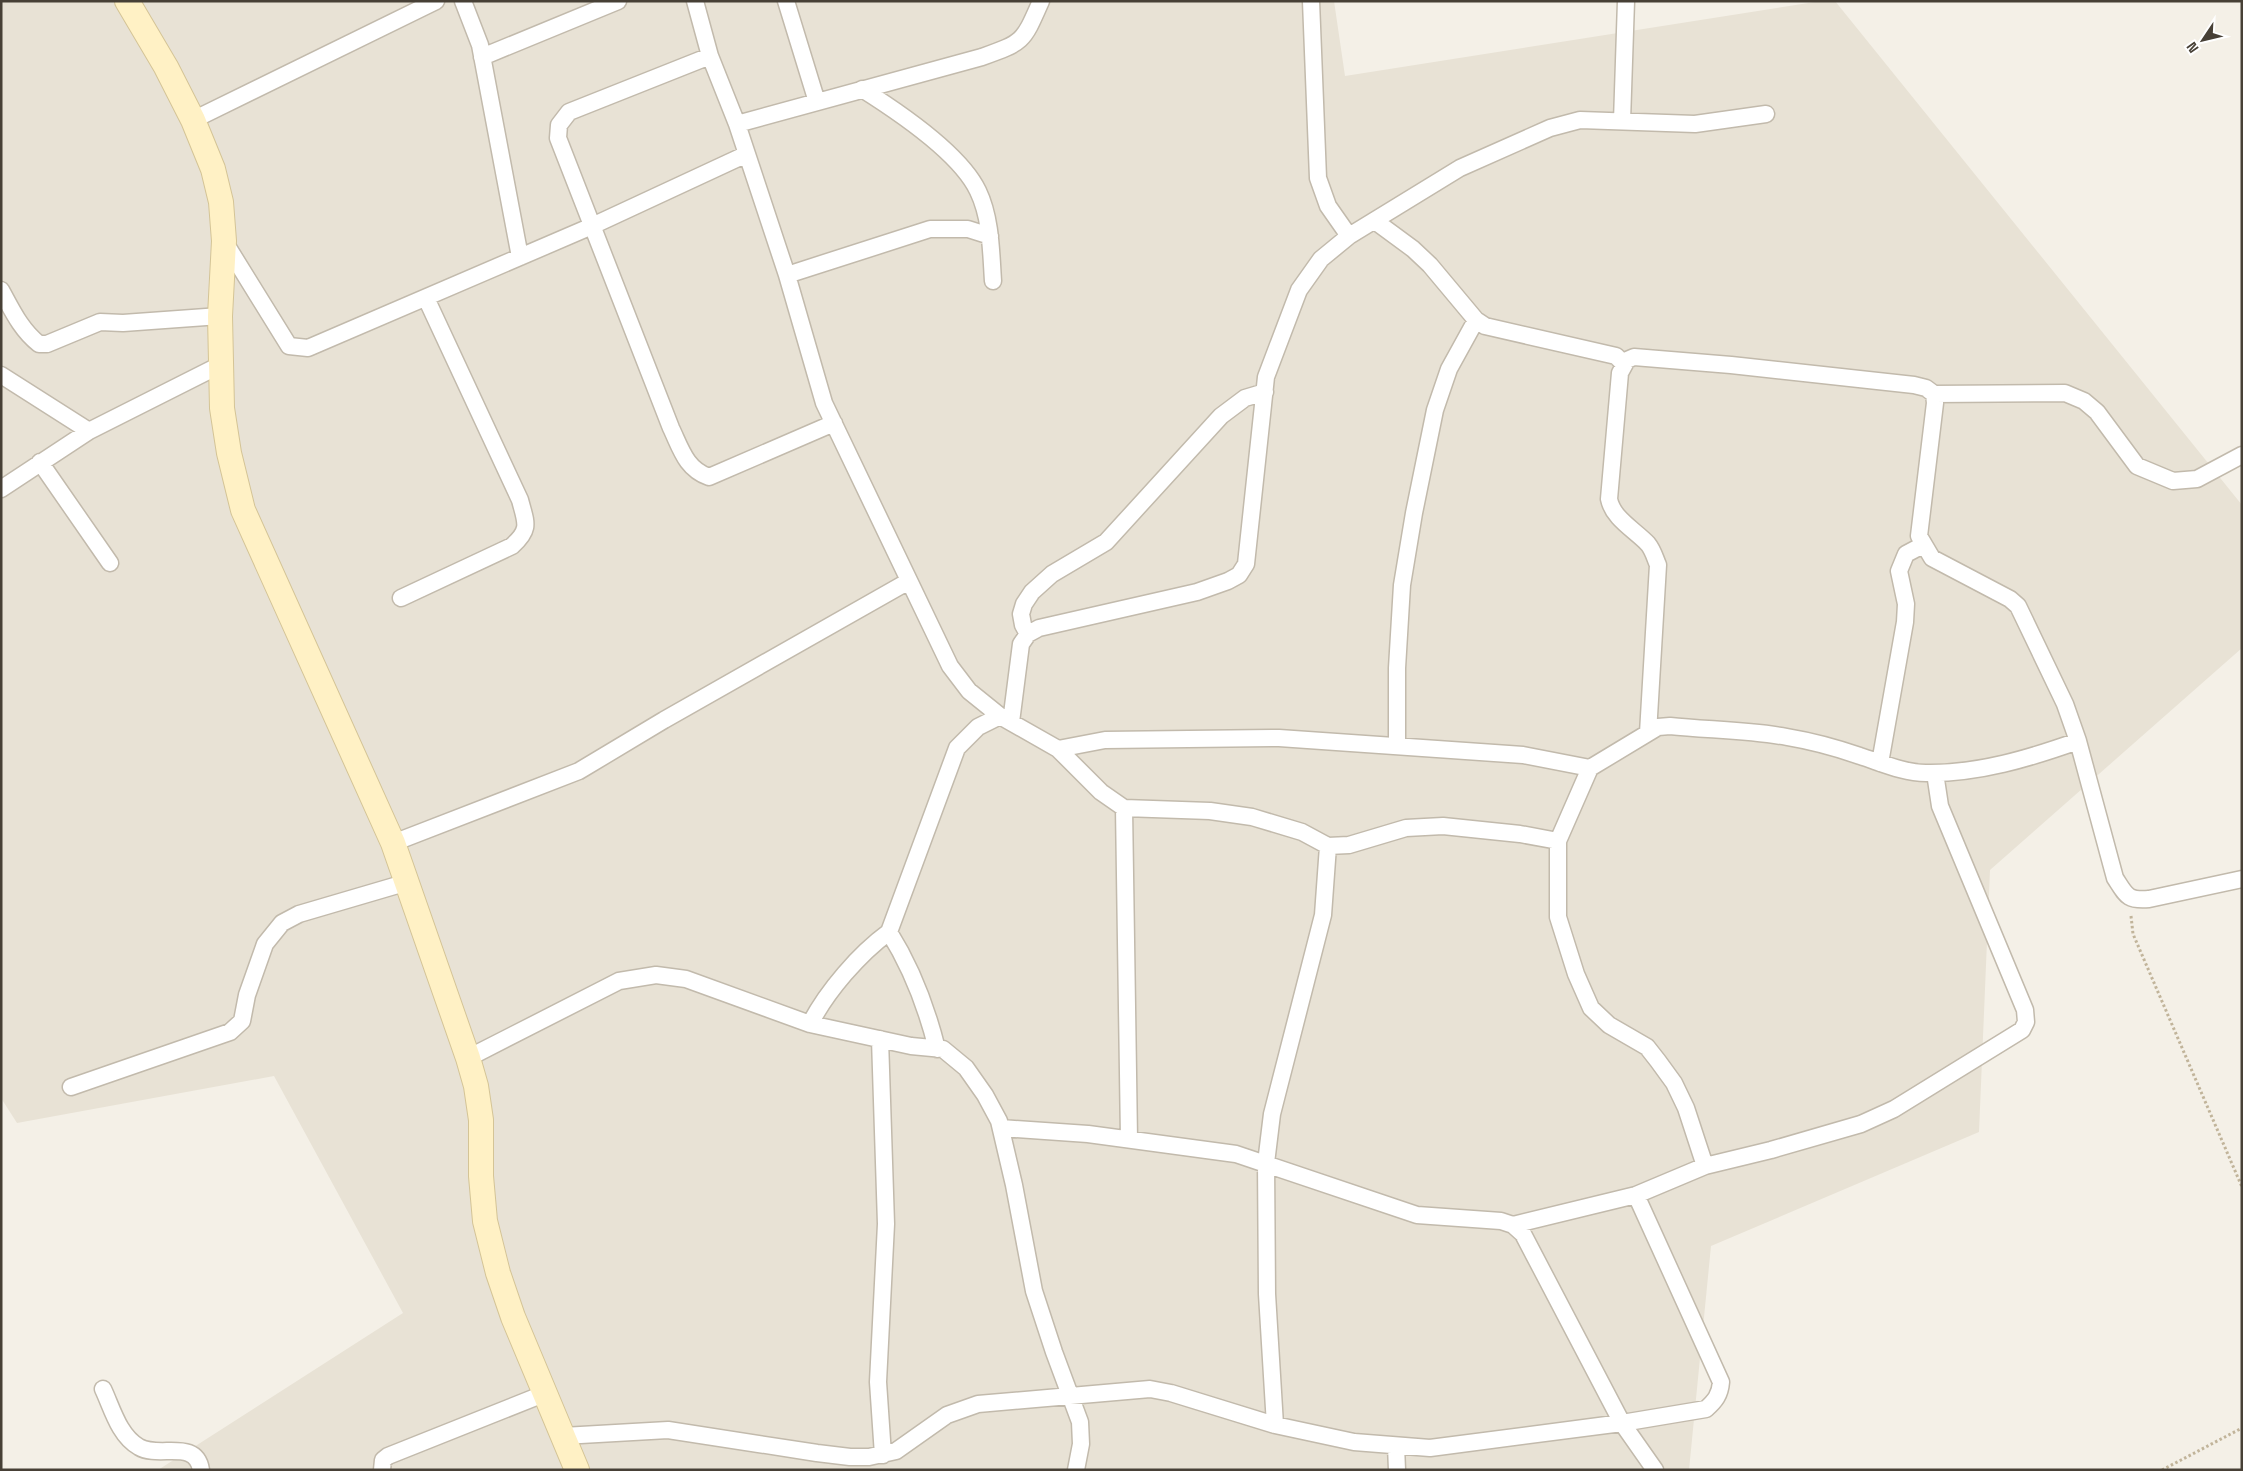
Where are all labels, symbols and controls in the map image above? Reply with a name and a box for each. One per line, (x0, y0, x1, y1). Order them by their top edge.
north arrow (2178, 15, 2228, 65)
text: N (2182, 38, 2202, 56)

